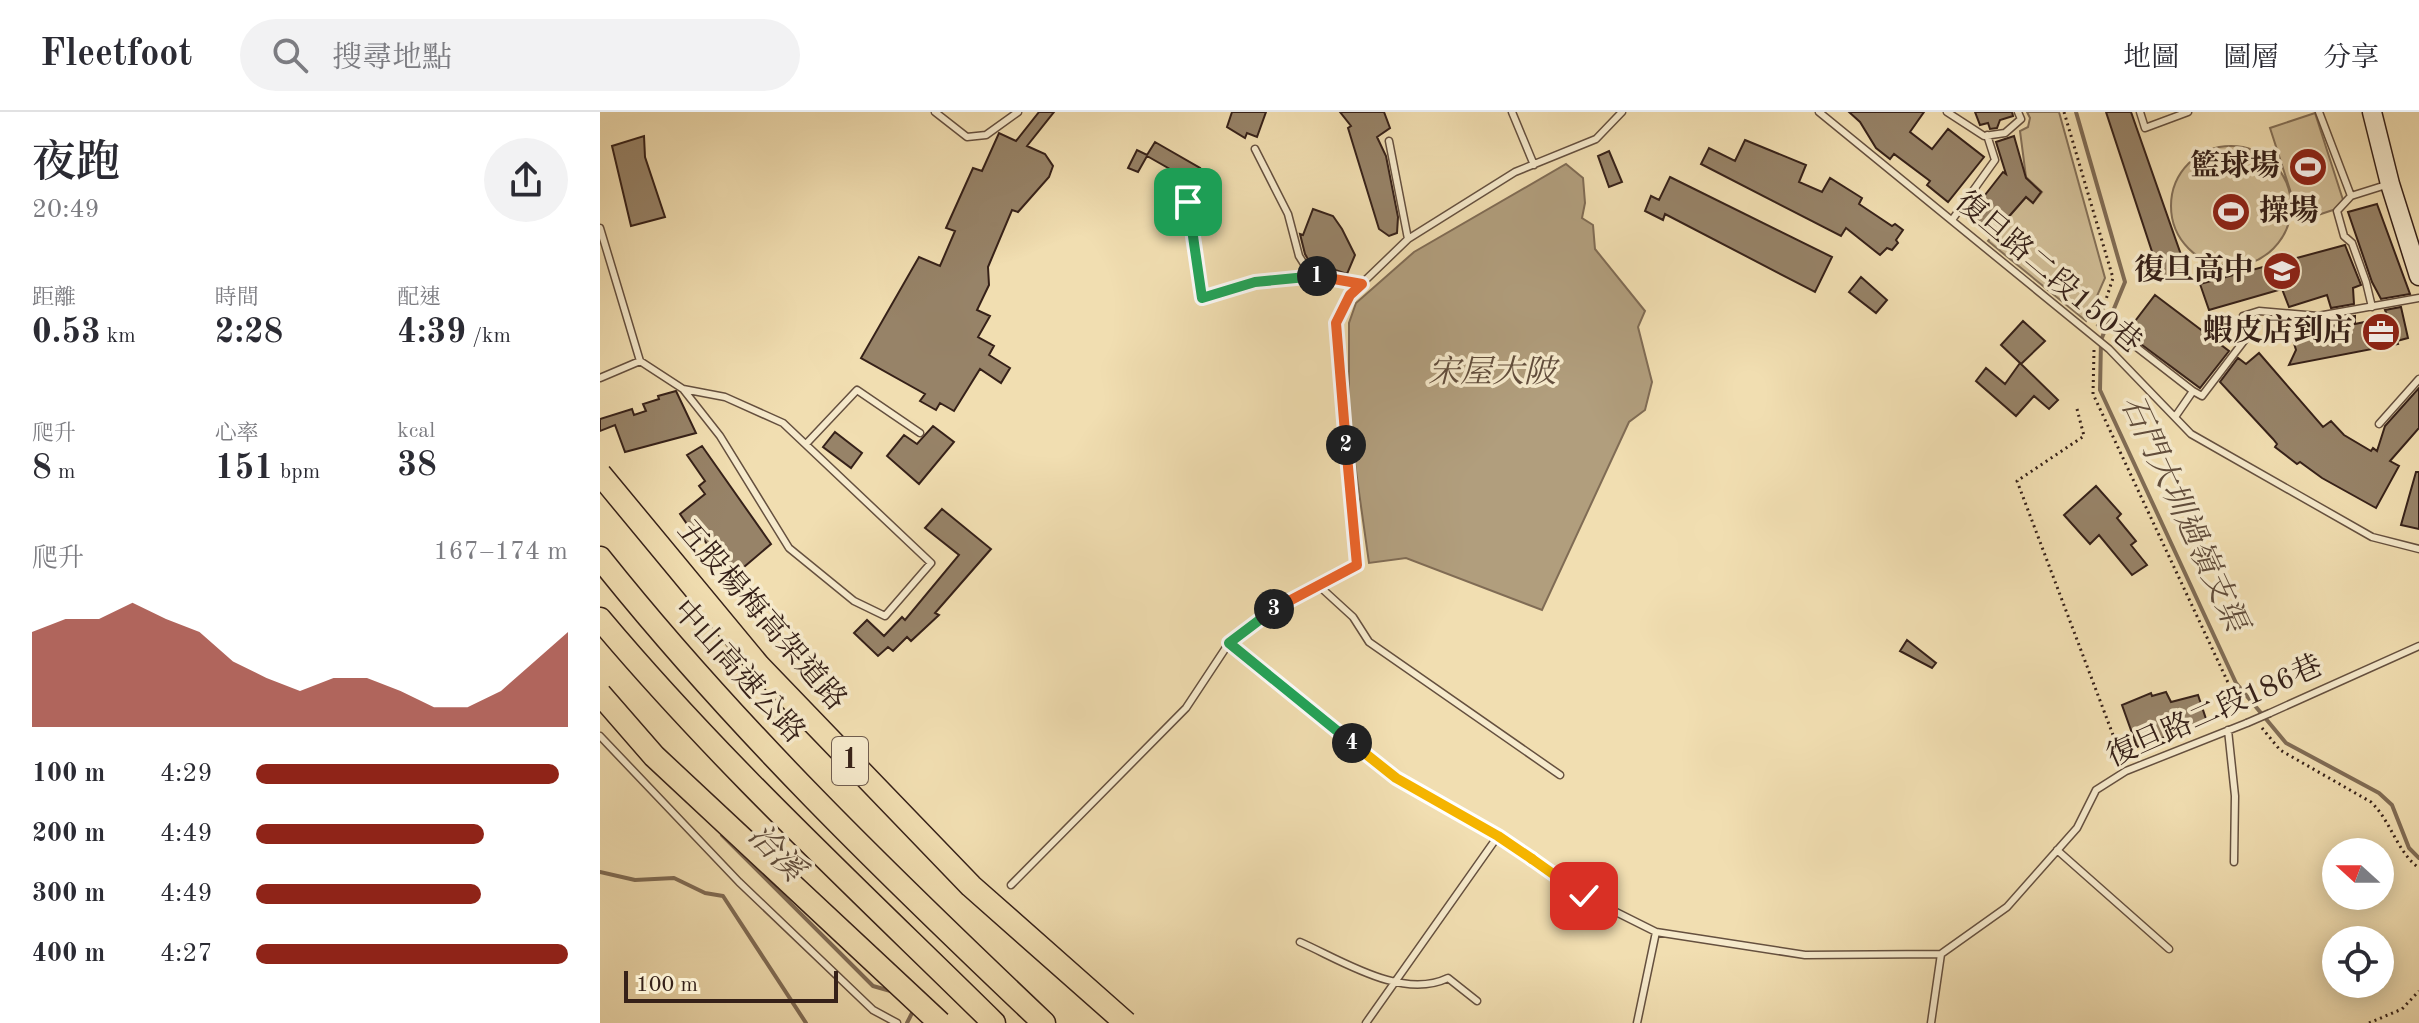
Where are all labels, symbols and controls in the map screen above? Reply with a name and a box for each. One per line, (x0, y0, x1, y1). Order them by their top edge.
search box (240, 19, 800, 91)
icon: search (268, 33, 312, 77)
text: Fleetfoot (40, 36, 192, 74)
text: 搜尋地點 (332, 44, 452, 74)
text: 地圖 (2123, 45, 2179, 73)
text: 圖層 (2223, 45, 2279, 73)
text: 分享 (2323, 45, 2379, 73)
button: share (484, 138, 568, 222)
text: 夜跑 (32, 142, 120, 186)
sports icon: 籃球場 (2287, 146, 2329, 188)
place label: 籃球場 (2190, 149, 2280, 182)
pin (1154, 168, 1222, 236)
icon: arrive (1166, 180, 1210, 224)
street label: 復旦路二段150巷 (1949, 185, 2149, 359)
sports icon: 操場 (2210, 191, 2252, 233)
place label: 操場 (2259, 194, 2319, 227)
text: 20:49 (32, 197, 100, 223)
school or university icon: 復旦高中 (2261, 250, 2303, 292)
place label: 復旦高中 (2134, 252, 2254, 286)
pin: 1 (1297, 256, 1337, 296)
text: 1 (1311, 265, 1323, 287)
text: 距離 (32, 287, 76, 309)
text: 時間 (215, 287, 259, 309)
text: 配速 (397, 287, 441, 309)
office icon: 蝦皮店到店 (2360, 311, 2402, 353)
place label: 蝦皮店到店 (2203, 313, 2353, 347)
text: 0.53 (32, 316, 101, 350)
text: 2:28 (215, 316, 283, 350)
text: 4:39 (397, 316, 466, 350)
text: km (101, 325, 136, 347)
text: /km (466, 325, 511, 347)
water label: 宋屋大陂 (1428, 355, 1560, 390)
water label: 石門大圳過嶺支渠 (2113, 390, 2255, 640)
text: kcal (397, 420, 435, 442)
text: 爬升 (32, 423, 76, 445)
text: 心率 (215, 423, 259, 445)
pin: 2 (1326, 425, 1366, 465)
text: 2 (1340, 434, 1352, 456)
text: 38 (397, 449, 437, 483)
text: 8 (32, 452, 52, 486)
text: 151 (215, 452, 274, 486)
text: m (52, 461, 75, 483)
text: bpm (274, 461, 320, 483)
street label: 五股楊梅高架道路 (671, 514, 853, 716)
text: 167–174 m (433, 539, 568, 565)
text: 爬升 (32, 546, 84, 572)
pin: 3 (1254, 589, 1294, 629)
street label: 中山高速公路 (667, 593, 812, 749)
text: 3 (1268, 598, 1280, 620)
street label: 復旦路二段186巷 (2102, 648, 2327, 773)
pin: 4 (1332, 723, 1372, 763)
text: 4 (1346, 732, 1358, 754)
road number: 1 (832, 737, 868, 785)
text: 100 m (32, 761, 105, 787)
text: 4:29 (160, 761, 213, 787)
water label: 洽溪 (741, 818, 813, 890)
text: 200 m (32, 821, 105, 847)
text: 4:49 (160, 821, 213, 847)
north arrow (2322, 838, 2394, 910)
map controls (2322, 838, 2394, 998)
pin (1550, 862, 1618, 930)
icon: check (1562, 874, 1606, 918)
text: 300 m (32, 881, 105, 907)
text: 4:49 (160, 881, 213, 907)
button: locate (2322, 926, 2394, 998)
text: 400 m (32, 941, 105, 967)
text: 4:27 (160, 941, 213, 967)
scale bar (624, 967, 838, 1003)
text: 100 m (636, 974, 698, 996)

